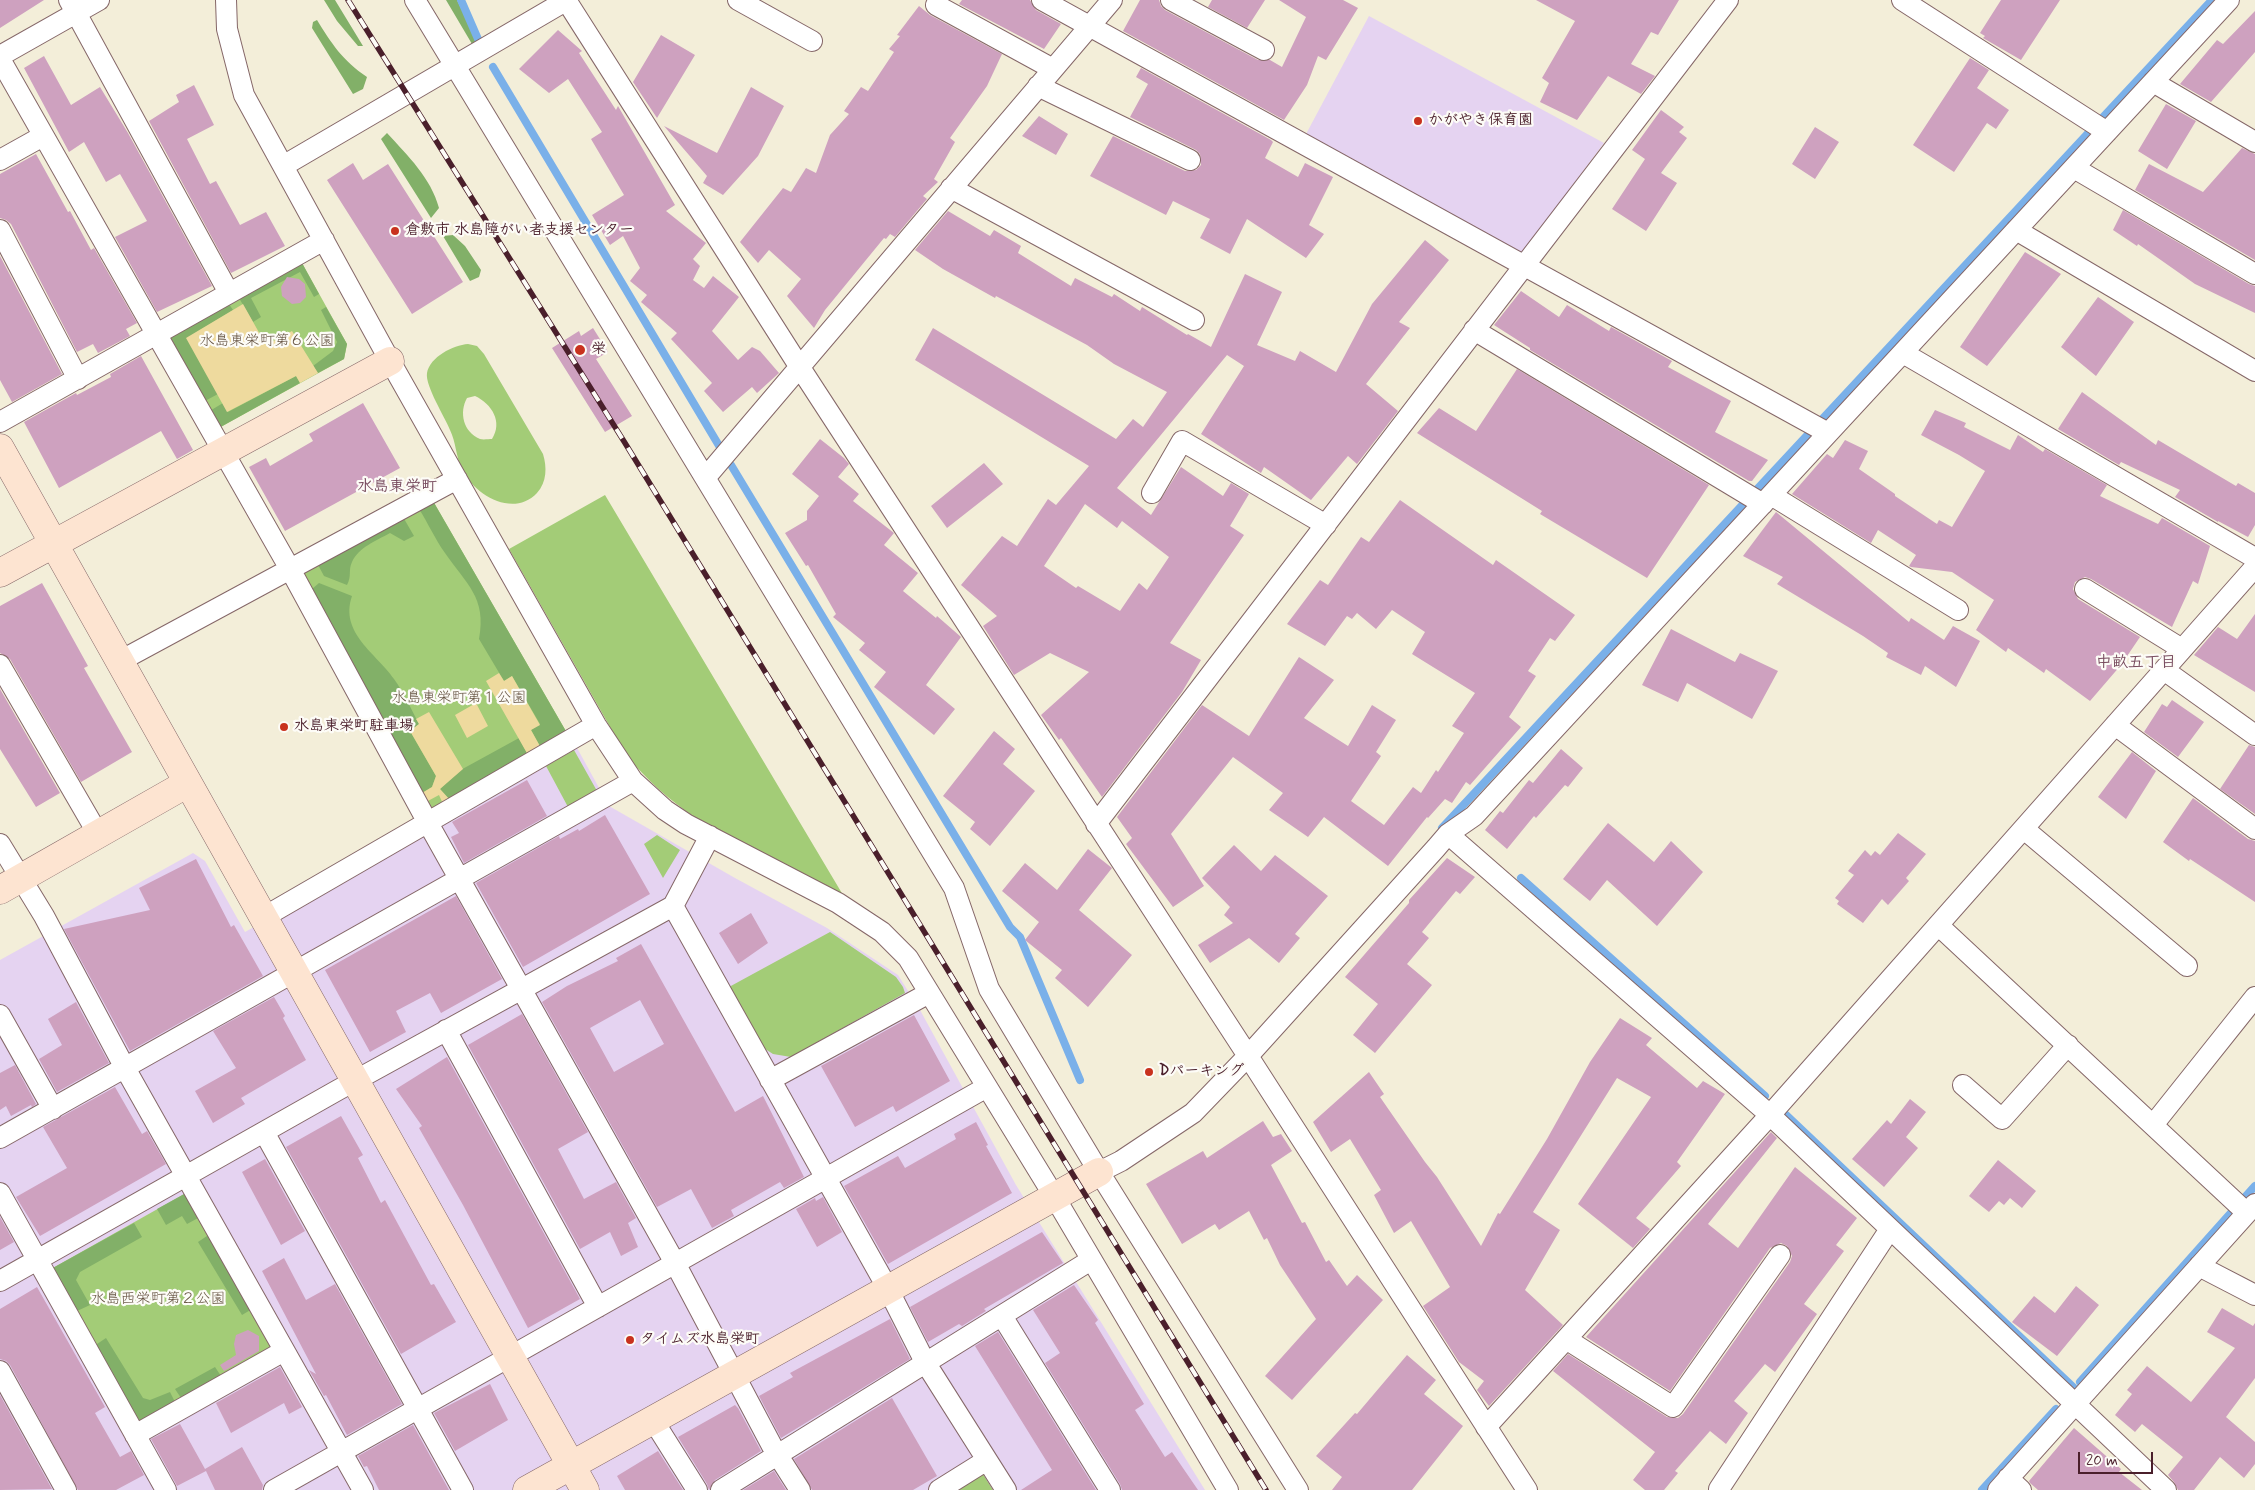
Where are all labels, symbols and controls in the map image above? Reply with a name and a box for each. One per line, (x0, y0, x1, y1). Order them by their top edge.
place label: かがやき保育園 (1428, 112, 1533, 130)
marker: かがやき保育園 (1412, 115, 1424, 127)
place label: 倉敷市 水島障がい者支援センター (405, 222, 634, 240)
marker: 倉敷市 水島障がい者支援センター (389, 225, 401, 237)
park label: 水島東栄町第６公園 (200, 333, 334, 351)
place label: 栄 (591, 341, 606, 359)
marker: 栄 (573, 343, 587, 357)
district label: 水島東栄町 (357, 478, 437, 498)
district label: 中畝五丁目 (2096, 654, 2176, 674)
park label: 水島東栄町第１公園 (392, 690, 526, 708)
place label: 水島東栄町駐車場 (294, 718, 414, 736)
marker: 水島東栄町駐車場 (278, 721, 290, 733)
place label: Dパーキング (1159, 1063, 1244, 1081)
marker: Dパーキング (1143, 1066, 1155, 1078)
park label: 水島西栄町第２公園 (91, 1291, 225, 1309)
place label: タイムズ水島栄町 (640, 1331, 760, 1349)
marker: タイムズ水島栄町 (624, 1334, 636, 1346)
scale bar (2080, 1442, 2155, 1474)
text: 20 m (2086, 1451, 2118, 1471)

